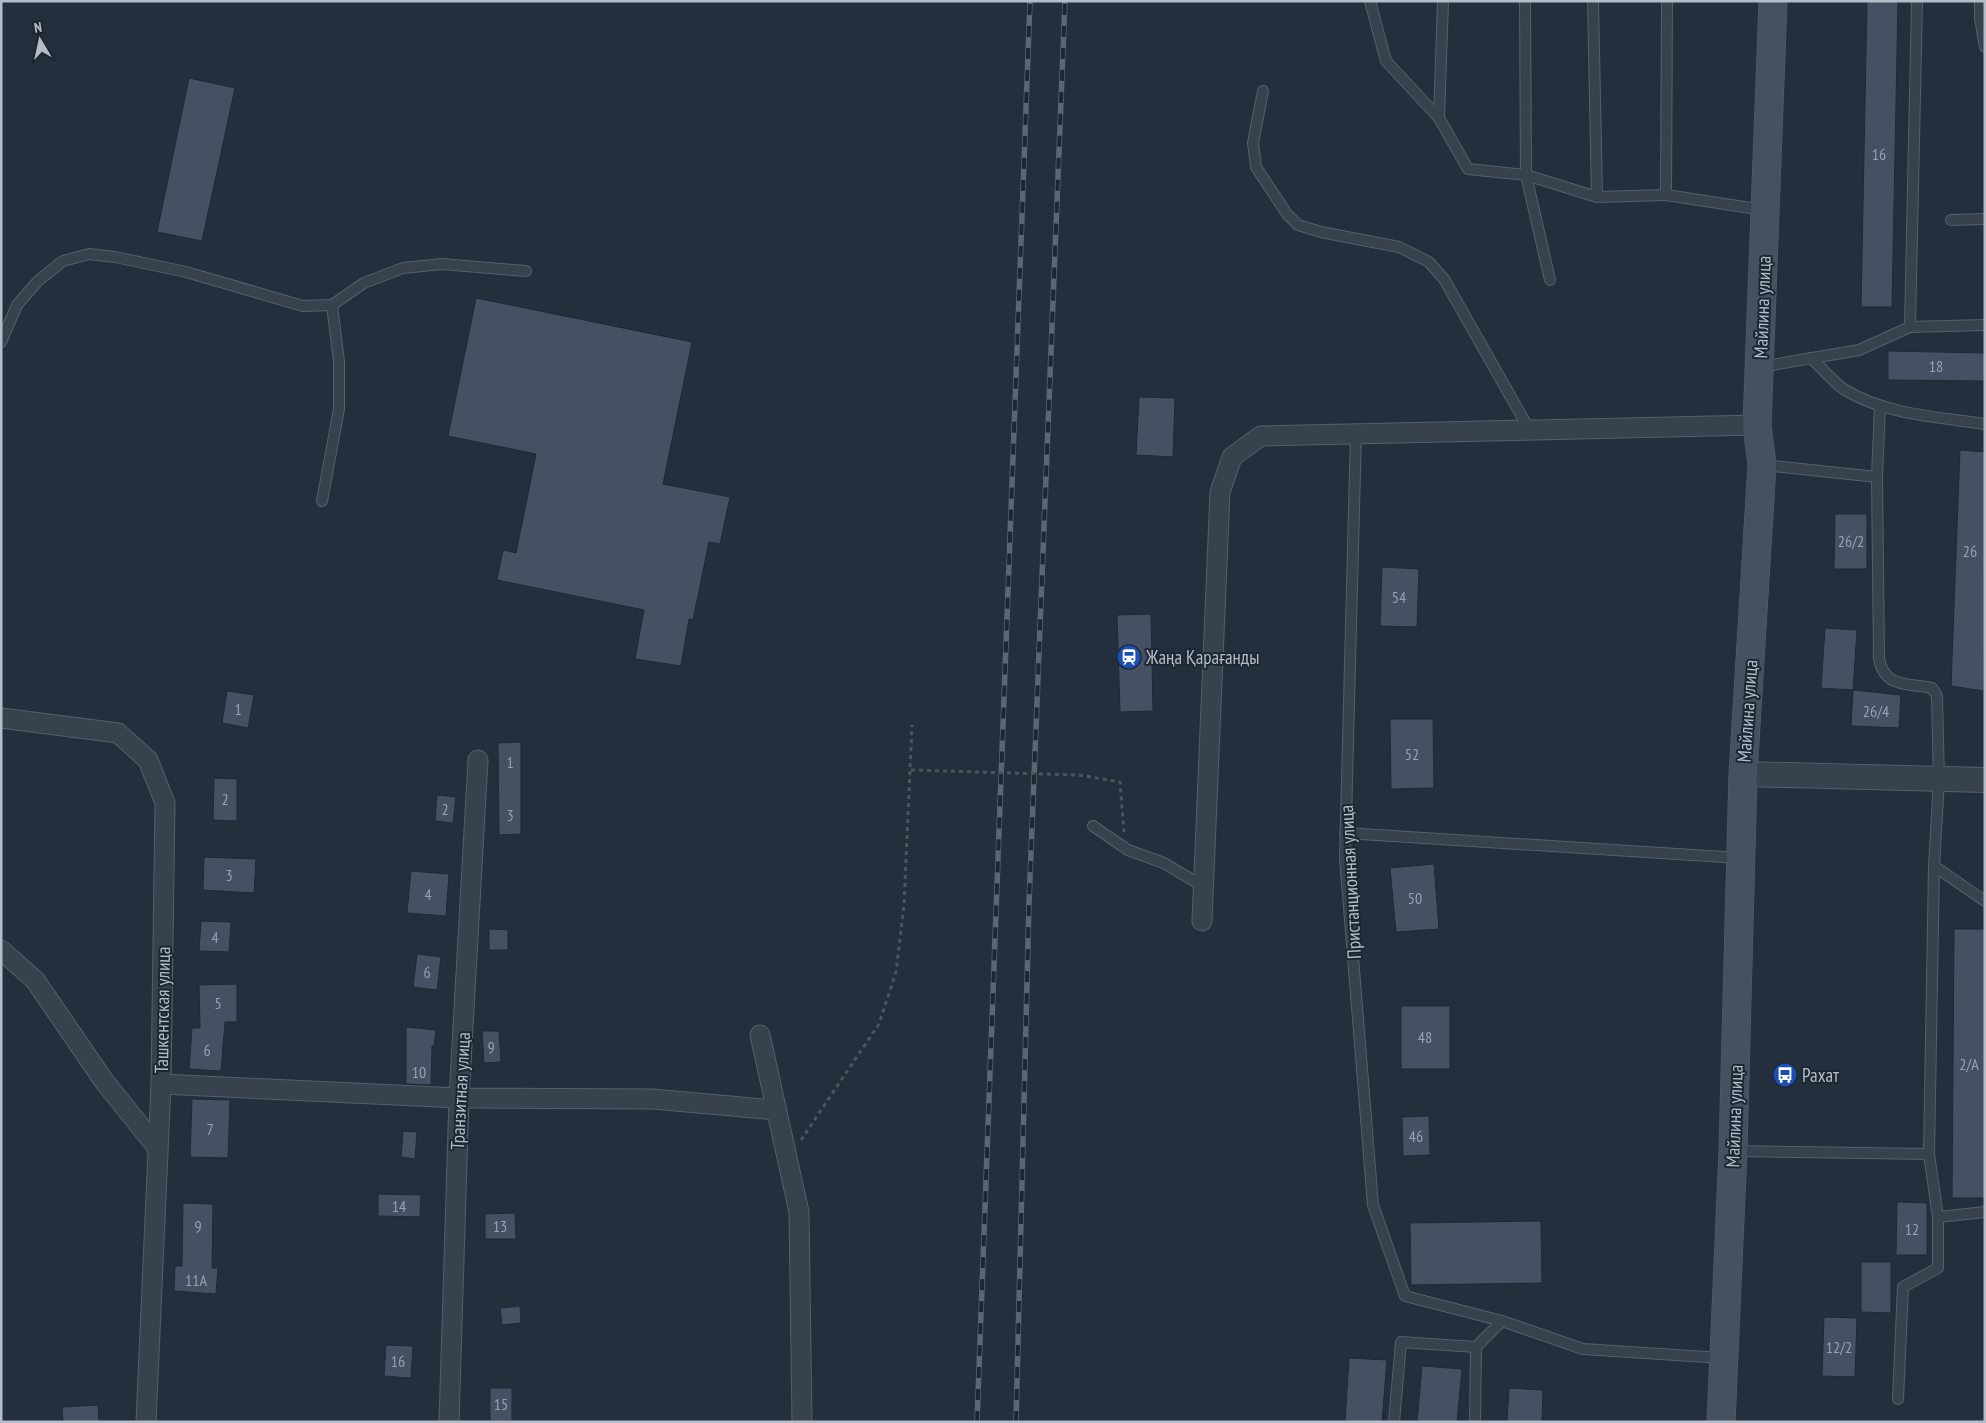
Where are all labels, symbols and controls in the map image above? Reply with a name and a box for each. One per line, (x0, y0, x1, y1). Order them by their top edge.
north arrow (15, 15, 65, 65)
text: N (33, 18, 43, 37)
house number: 16 (1872, 144, 1886, 164)
street label: Майлина улица (1748, 255, 1776, 359)
house number: 18 (1929, 356, 1943, 376)
house number: 26/2 (1838, 531, 1864, 551)
house number: 26 (1963, 541, 1977, 561)
house number: 54 (1392, 587, 1406, 607)
station icon: Жаңа Қарағанды (1116, 644, 1142, 670)
place label: Жаңа Қарағанды (1145, 645, 1259, 669)
street label: Майлина улица (1731, 659, 1763, 763)
house number: 1 (234, 699, 242, 719)
house number: 26/4 (1863, 701, 1889, 721)
house number: 52 (1405, 744, 1419, 764)
house number: 1 (506, 752, 514, 772)
house number: 2 (221, 789, 229, 809)
house number: 2 (441, 799, 449, 819)
street label: Пристанционная улица (1334, 804, 1366, 960)
house number: 3 (506, 805, 514, 825)
house number: 3 (225, 865, 233, 885)
house number: 4 (424, 884, 432, 904)
house number: 50 (1408, 888, 1422, 908)
house number: 4 (211, 927, 219, 947)
street label: Ташкентская улица (149, 946, 175, 1074)
house number: 6 (423, 962, 431, 982)
house number: 5 (214, 993, 222, 1013)
house number: 48 (1418, 1027, 1432, 1047)
street label: Транзитная улица (445, 1031, 475, 1151)
house number: 9 (487, 1037, 495, 1057)
house number: 6 (203, 1040, 211, 1060)
house number: 2/А (1959, 1054, 1979, 1074)
house number: 10 (412, 1062, 426, 1082)
bus stop icon: Рахат (1772, 1062, 1798, 1088)
place label: Рахат (1802, 1063, 1840, 1087)
street label: Майлина улица (1720, 1064, 1748, 1168)
house number: 7 (206, 1119, 214, 1139)
house number: 46 (1409, 1126, 1423, 1146)
house number: 14 (392, 1196, 406, 1216)
house number: 9 (194, 1216, 202, 1236)
house number: 13 (493, 1216, 507, 1236)
house number: 12 (1905, 1219, 1919, 1239)
house number: 11А (185, 1270, 207, 1290)
house number: 12/2 (1826, 1337, 1852, 1357)
house number: 16 (391, 1351, 405, 1371)
house number: 15 (494, 1394, 508, 1414)

